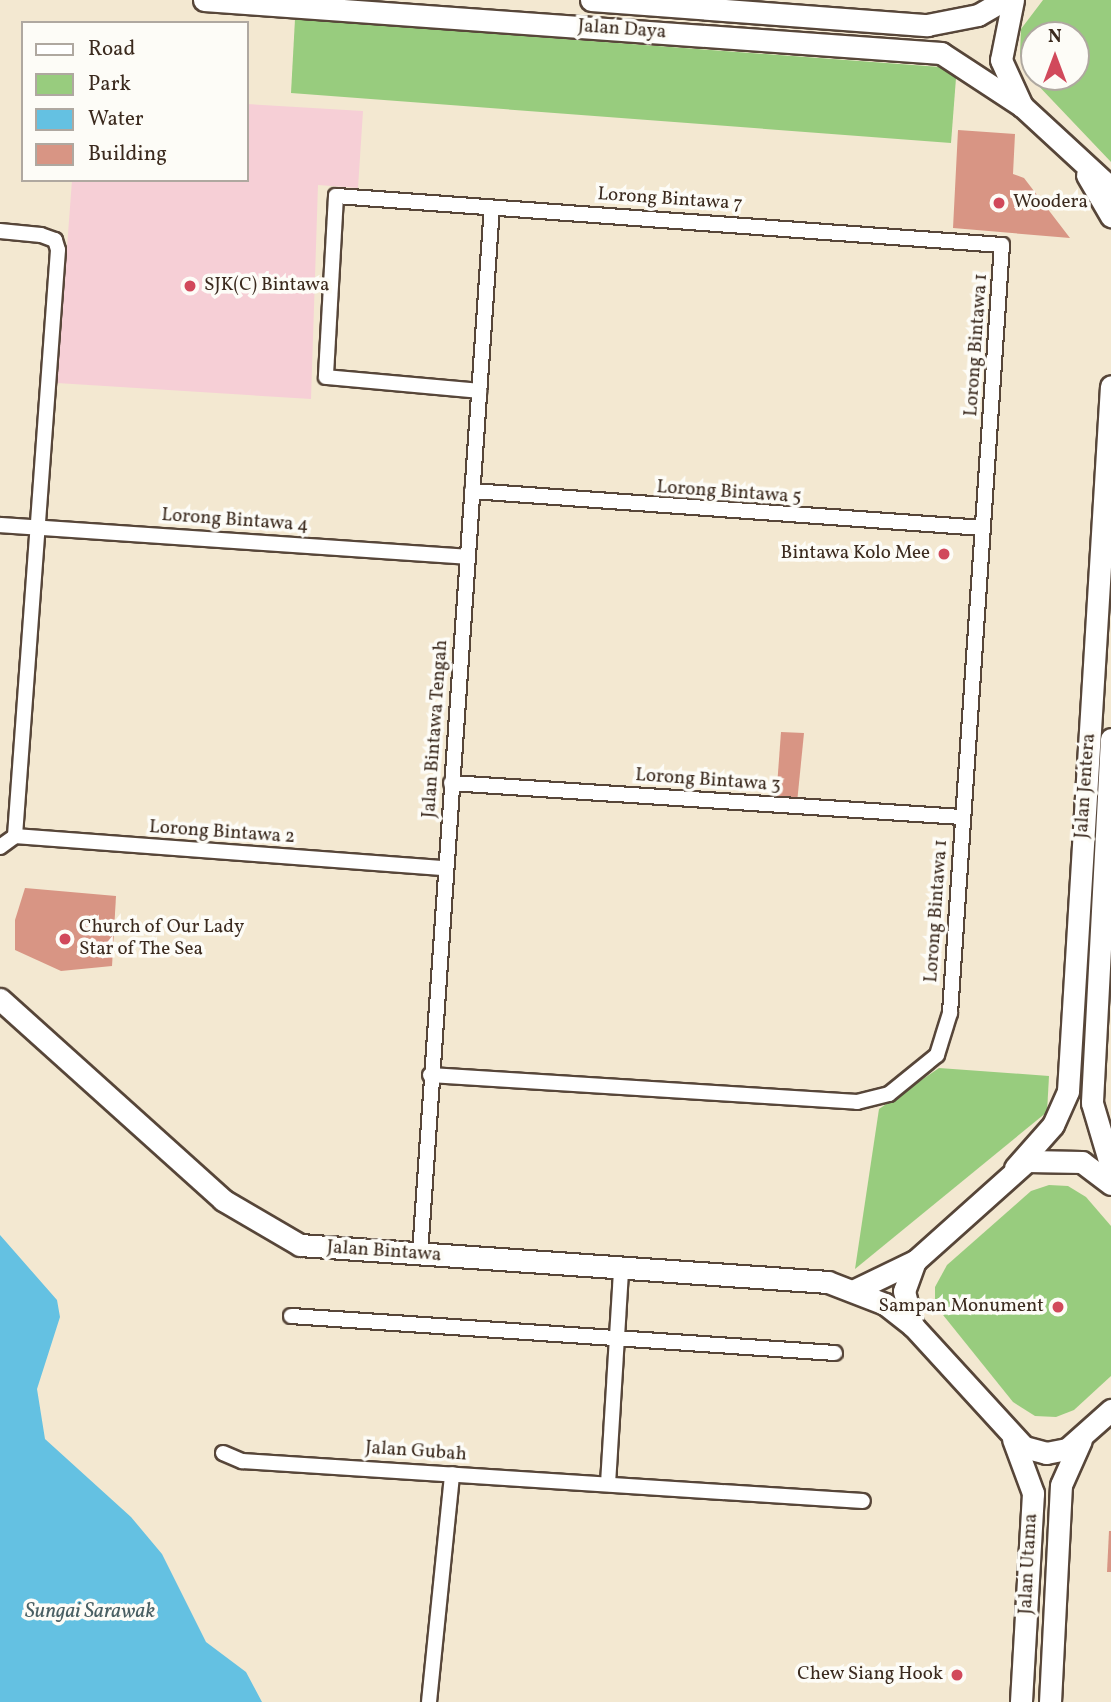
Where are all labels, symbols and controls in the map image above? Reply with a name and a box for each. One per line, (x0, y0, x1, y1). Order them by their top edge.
street label: Jalan Daya (577, 16, 667, 44)
legend (21, 21, 248, 182)
north arrow (1020, 21, 1090, 91)
text: N (1048, 24, 1062, 50)
text: Road (88, 35, 135, 64)
text: Park (88, 70, 131, 99)
text: Water (88, 105, 144, 134)
text: Building (88, 140, 167, 169)
street label: Lorong Bintawa 7 (597, 184, 743, 216)
place label: Woodera (1013, 192, 1088, 214)
marker: Woodera (991, 195, 1007, 211)
street label: Lorong Bintawa 1 (961, 273, 993, 417)
place label: SJK(C) Bintawa (204, 275, 330, 297)
marker: SJK(C) Bintawa (182, 278, 198, 294)
street label: Lorong Bintawa 5 (656, 477, 802, 509)
street label: Lorong Bintawa 4 (161, 504, 309, 538)
place label: Bintawa Kolo Mee (781, 543, 930, 565)
marker: Bintawa Kolo Mee (936, 546, 952, 562)
street label: Jalan Bintawa Tengah (418, 639, 454, 819)
street label: Jalan Jentera (1071, 733, 1101, 839)
street label: Lorong Bintawa 3 (634, 765, 782, 797)
street label: Lorong Bintawa 2 (148, 817, 296, 849)
street label: Lorong Bintawa 1 (921, 839, 953, 983)
place label: Church of Our Lady Star of The Sea (79, 917, 242, 961)
marker: Church of Our Lady Star of The Sea (57, 931, 73, 947)
street label: Jalan Bintawa (326, 1237, 442, 1267)
place label: Sampan Monument (878, 1296, 1044, 1318)
marker: Sampan Monument (1050, 1299, 1066, 1315)
street label: Jalan Gubah (364, 1437, 468, 1467)
street label: Jalan Utama (1015, 1513, 1043, 1615)
water label: Sungai Sarawak (25, 1599, 155, 1625)
place label: Chew Siang Hook (797, 1664, 943, 1686)
marker: Chew Siang Hook (949, 1667, 965, 1683)

